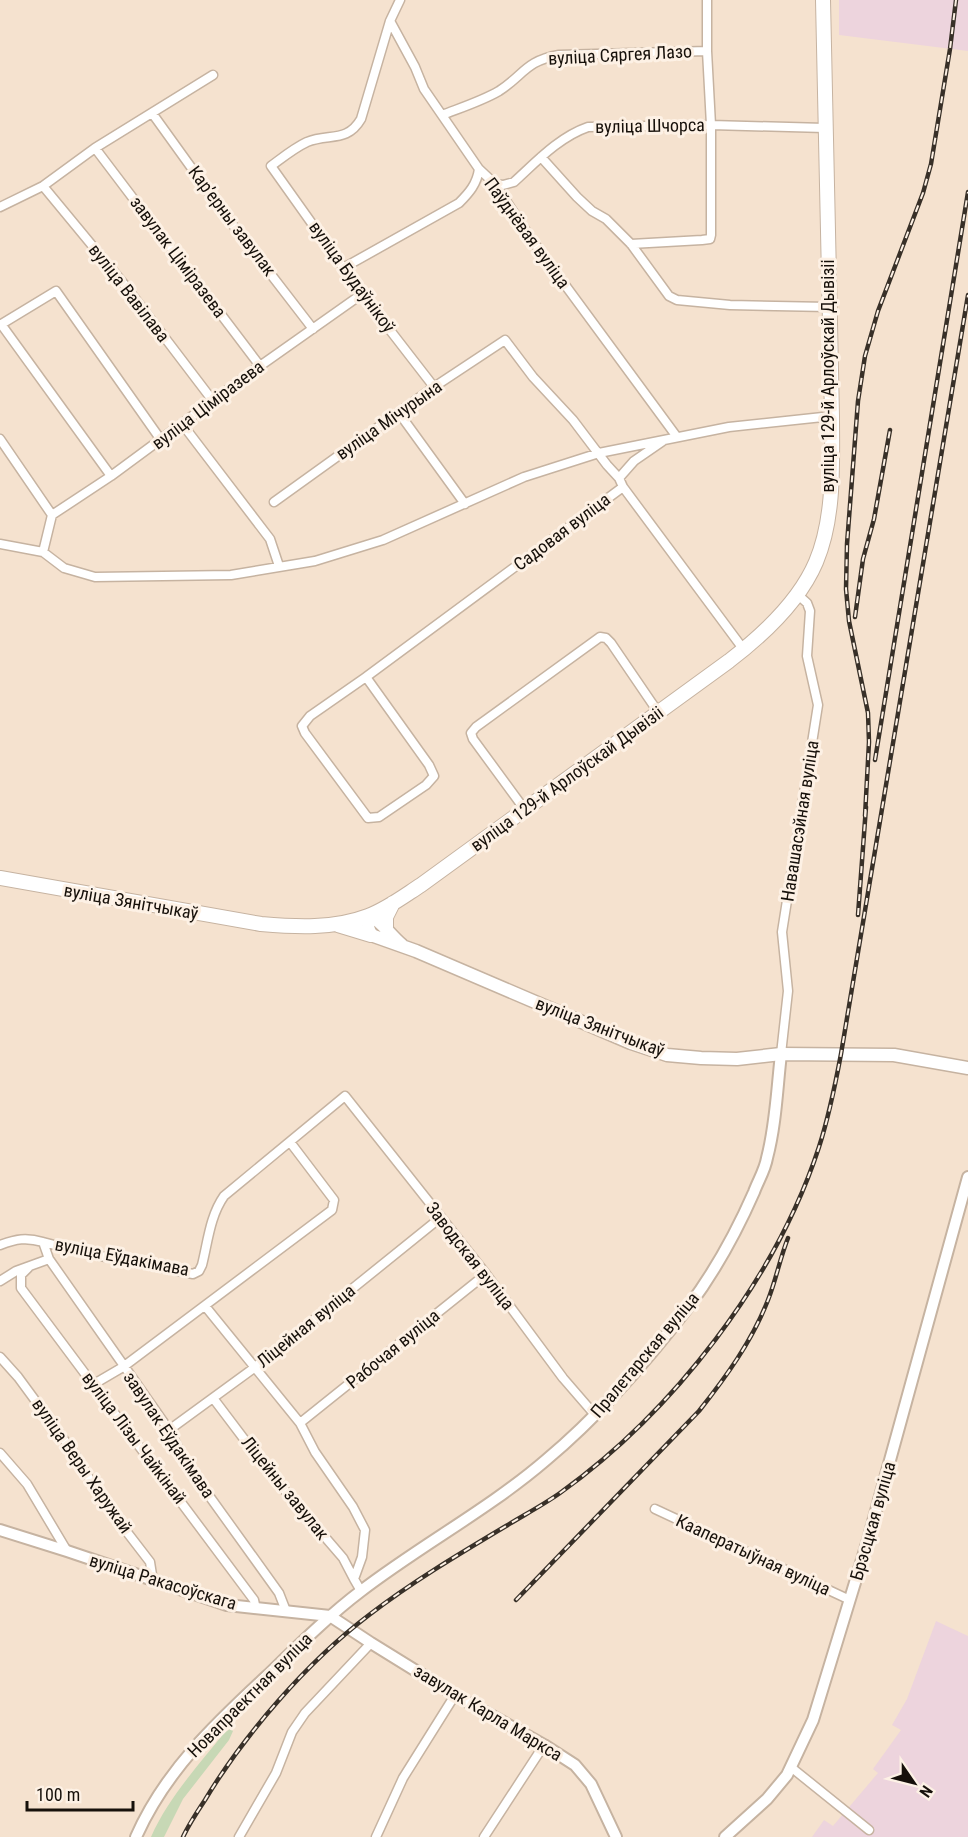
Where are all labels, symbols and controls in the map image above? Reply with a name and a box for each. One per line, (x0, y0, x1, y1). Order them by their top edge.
street label: вуліца Сяргея Лазо (548, 40, 692, 69)
street label: вуліца Шчорса (595, 114, 705, 137)
street label: Карʼерны завулак (184, 162, 281, 280)
street label: Паўднёвая вуліца (480, 173, 575, 292)
street label: завулак Ціміразева (126, 192, 231, 321)
street label: вуліца Будаўнікоў (305, 217, 400, 337)
street label: вуліца Вавілава (85, 239, 174, 346)
street label: вуліца 129-й Арлоўскай Дывізіі (817, 259, 838, 493)
street label: вуліца Ціміразева (148, 356, 268, 454)
street label: вуліца Мічурына (332, 375, 446, 464)
street label: Садовая вуліца (509, 488, 614, 575)
street label: вуліца 129-й Арлоўскай Дывізіі (466, 702, 667, 856)
street label: Навашасэйная вуліца (776, 739, 823, 903)
street label: вуліца Зянітчыкаў (62, 879, 200, 924)
street label: вуліца Зянітчыкаў (533, 992, 668, 1061)
street label: Заводская вуліца (422, 1198, 519, 1314)
street label: вуліца Еўдакімава (53, 1233, 191, 1280)
street label: Ліцейная вуліца (252, 1280, 359, 1372)
street label: Пралетарская вуліца (586, 1288, 703, 1422)
street label: Рабочая вуліца (342, 1305, 444, 1393)
street label: завулак Еўдакімава (119, 1367, 220, 1502)
street label: вуліца Лізы Чайкінай (78, 1368, 191, 1508)
street label: вуліца Веры Харужай (28, 1394, 137, 1537)
street label: Ліцейны завулак (237, 1432, 334, 1544)
street label: Брэсцкая вуліца (846, 1459, 900, 1583)
street label: Кааператыўная вуліца (673, 1510, 834, 1600)
street label: вуліца Ракасоўскага (87, 1549, 239, 1614)
street label: Новапраектная вуліца (183, 1628, 316, 1761)
street label: завулак Карла Маркса (410, 1660, 566, 1765)
north arrow (884, 1753, 944, 1813)
scale bar (27, 1774, 134, 1812)
text: N (915, 1782, 936, 1801)
text: 100 m (36, 1784, 80, 1805)

